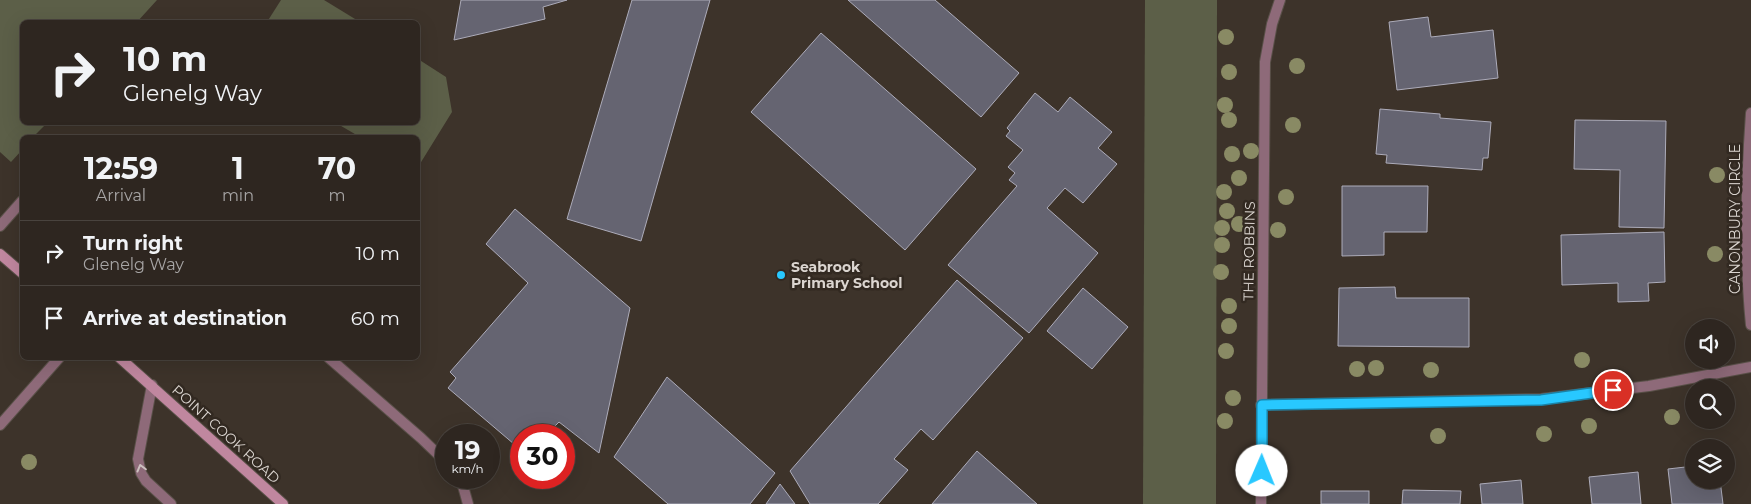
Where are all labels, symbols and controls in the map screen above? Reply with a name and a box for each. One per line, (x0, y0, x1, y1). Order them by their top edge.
text: 10 m (123, 37, 207, 80)
icon: right (40, 40, 105, 105)
text: Glenelg Way (123, 80, 262, 107)
street label: CANONBURY CIRCLE (1726, 144, 1744, 294)
text: 12:59 (84, 150, 158, 187)
text: 1 (232, 150, 244, 187)
text: 70 (318, 150, 356, 187)
text: Arrival (96, 186, 146, 205)
text: min (222, 186, 254, 205)
text: m (328, 186, 345, 205)
street label: THE ROBBINS (1239, 201, 1259, 301)
text: Turn right (83, 232, 183, 255)
icon: right (40, 239, 68, 267)
text: 10 m (355, 242, 400, 265)
text: Glenelg Way (83, 255, 184, 274)
place label: Seabrook Primary School (791, 258, 902, 292)
marker: Seabrook Primary School (775, 269, 787, 281)
icon: arrive (40, 304, 68, 332)
text: Arrive at destination (83, 307, 287, 330)
text: 60 m (351, 307, 400, 330)
map controls (1685, 319, 1735, 489)
button: sound (1685, 319, 1735, 369)
pin (1592, 369, 1634, 411)
icon: arrive (1599, 376, 1627, 404)
button: search (1685, 379, 1735, 429)
street label: POINT COOK ROAD (168, 381, 284, 487)
speed limit sign: 30 (510, 424, 575, 489)
text: 19 (455, 435, 480, 465)
button: layers (1685, 439, 1735, 489)
position arrow (1235, 444, 1287, 496)
text: km/h (451, 461, 484, 476)
one-way arrow (136, 464, 146, 472)

